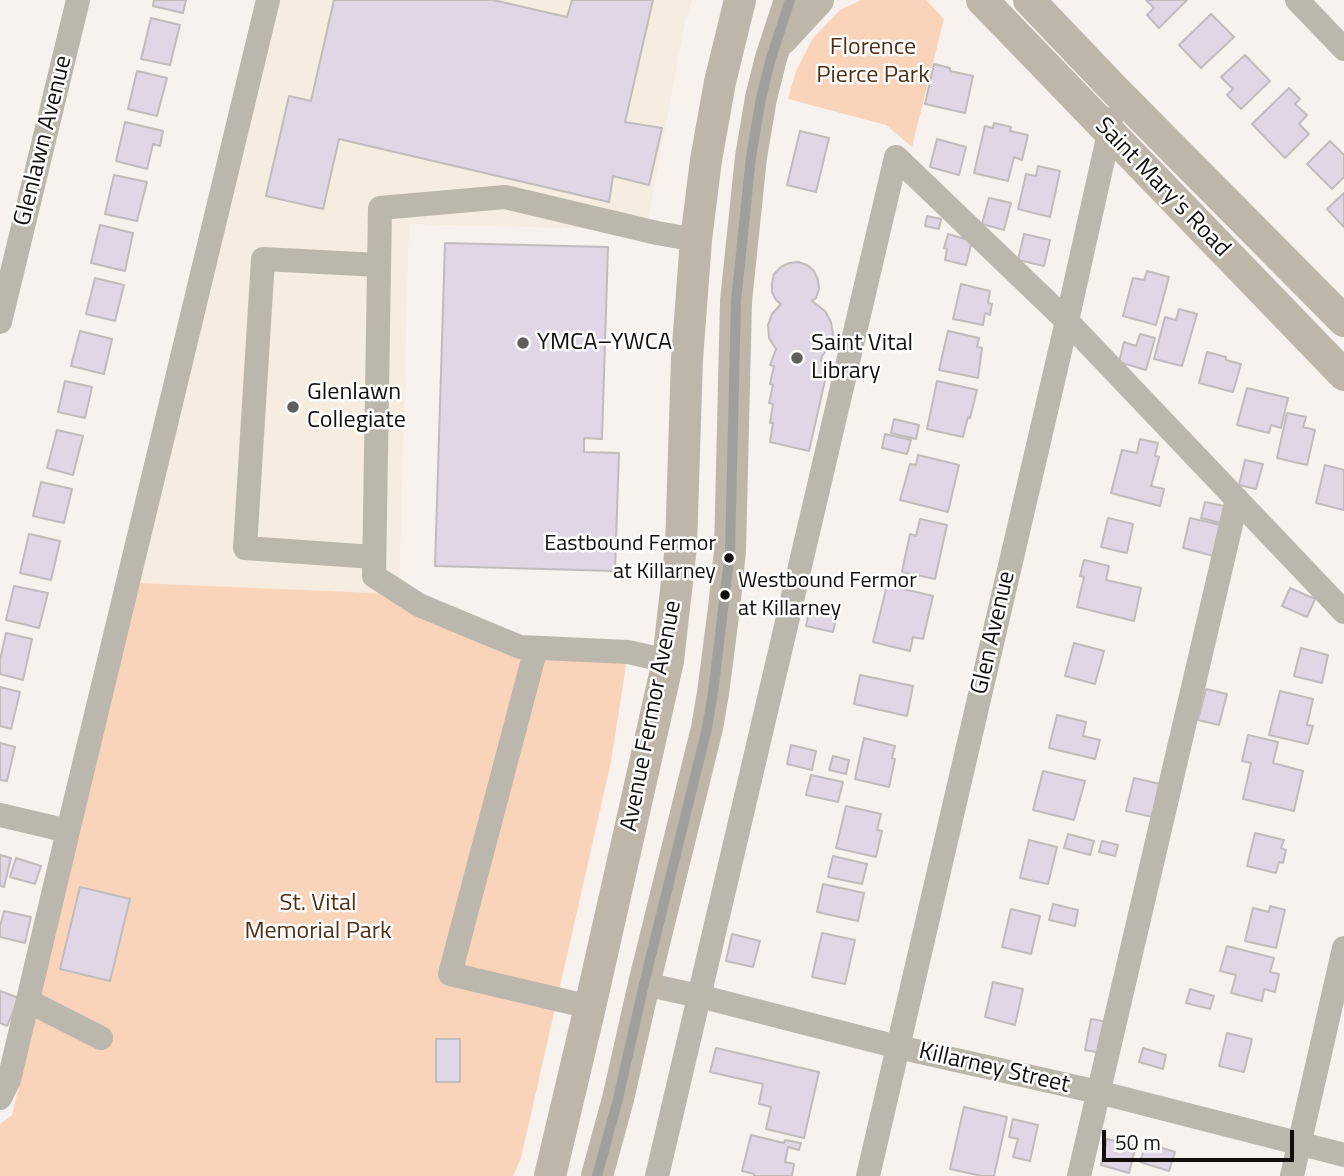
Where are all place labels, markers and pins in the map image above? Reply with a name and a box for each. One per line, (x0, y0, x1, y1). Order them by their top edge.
place label: YMCA–YWCA (537, 329, 672, 357)
place label: Saint Vital Library (811, 330, 913, 386)
marker: YMCA–YWCA (515, 335, 531, 351)
marker: Saint Vital Library (789, 350, 805, 366)
place label: Glenlawn Collegiate (307, 379, 406, 435)
marker: Glenlawn Collegiate (285, 399, 301, 415)
place label: Eastbound Fermor at Killarney (544, 532, 716, 584)
marker: Eastbound Fermor at Killarney (722, 551, 736, 565)
place label: Westbound Fermor at Killarney (738, 569, 917, 620)
marker: Westbound Fermor at Killarney (718, 588, 732, 602)

